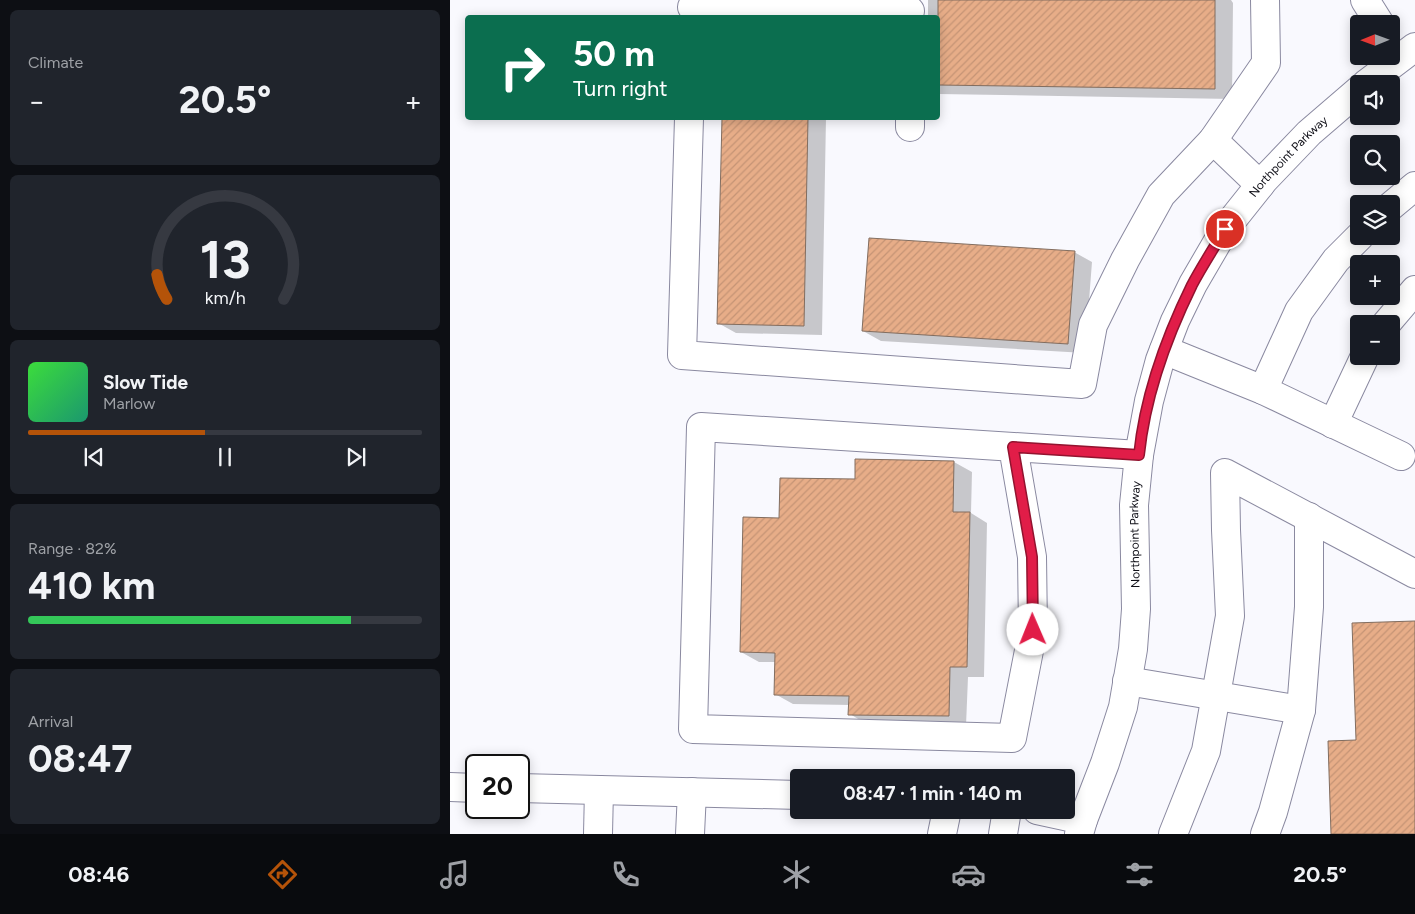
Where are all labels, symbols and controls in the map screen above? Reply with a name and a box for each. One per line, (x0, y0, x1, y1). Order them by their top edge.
north arrow (1350, 15, 1400, 65)
map controls (1350, 15, 1400, 365)
text: 50 m (573, 33, 655, 75)
icon: right (490, 35, 555, 100)
text: Climate (28, 53, 83, 72)
text: Turn right (573, 75, 668, 102)
button: sound (1350, 75, 1400, 125)
text: 20.5° (179, 77, 271, 123)
text: − (28, 84, 45, 118)
text: + (405, 84, 422, 118)
street label: Northpoint Parkway (1246, 113, 1331, 200)
button: search (1350, 135, 1400, 185)
button: layers (1350, 195, 1400, 245)
pin (1204, 208, 1246, 250)
icon: arrive (1211, 215, 1239, 243)
text: 13 (200, 229, 250, 291)
button: + (1350, 255, 1400, 305)
text: km/h (205, 287, 245, 308)
button: − (1350, 315, 1400, 365)
text: Slow Tide (103, 371, 188, 394)
text: Marlow (103, 394, 155, 413)
icon: previous (80, 443, 108, 471)
icon: pause (211, 443, 239, 471)
icon: next (342, 443, 370, 471)
street label: Northpoint Parkway (1127, 480, 1143, 588)
text: Range · 82% (28, 539, 117, 558)
text: 410 km (28, 563, 155, 609)
position arrow (1006, 603, 1058, 655)
text: Arrival (28, 712, 73, 731)
text: 08:47 (28, 736, 133, 782)
speed limit sign: 20 (465, 754, 530, 819)
text: 08:47 · 1 min · 140 m (843, 782, 1022, 805)
icon: directions (265, 857, 300, 892)
icon: music (437, 857, 472, 892)
icon: phone (608, 857, 643, 892)
icon: climate (779, 857, 814, 892)
icon: car (951, 857, 986, 892)
icon: filters (1122, 857, 1157, 892)
text: 08:46 (68, 861, 129, 888)
text: 20.5° (1293, 861, 1347, 888)

